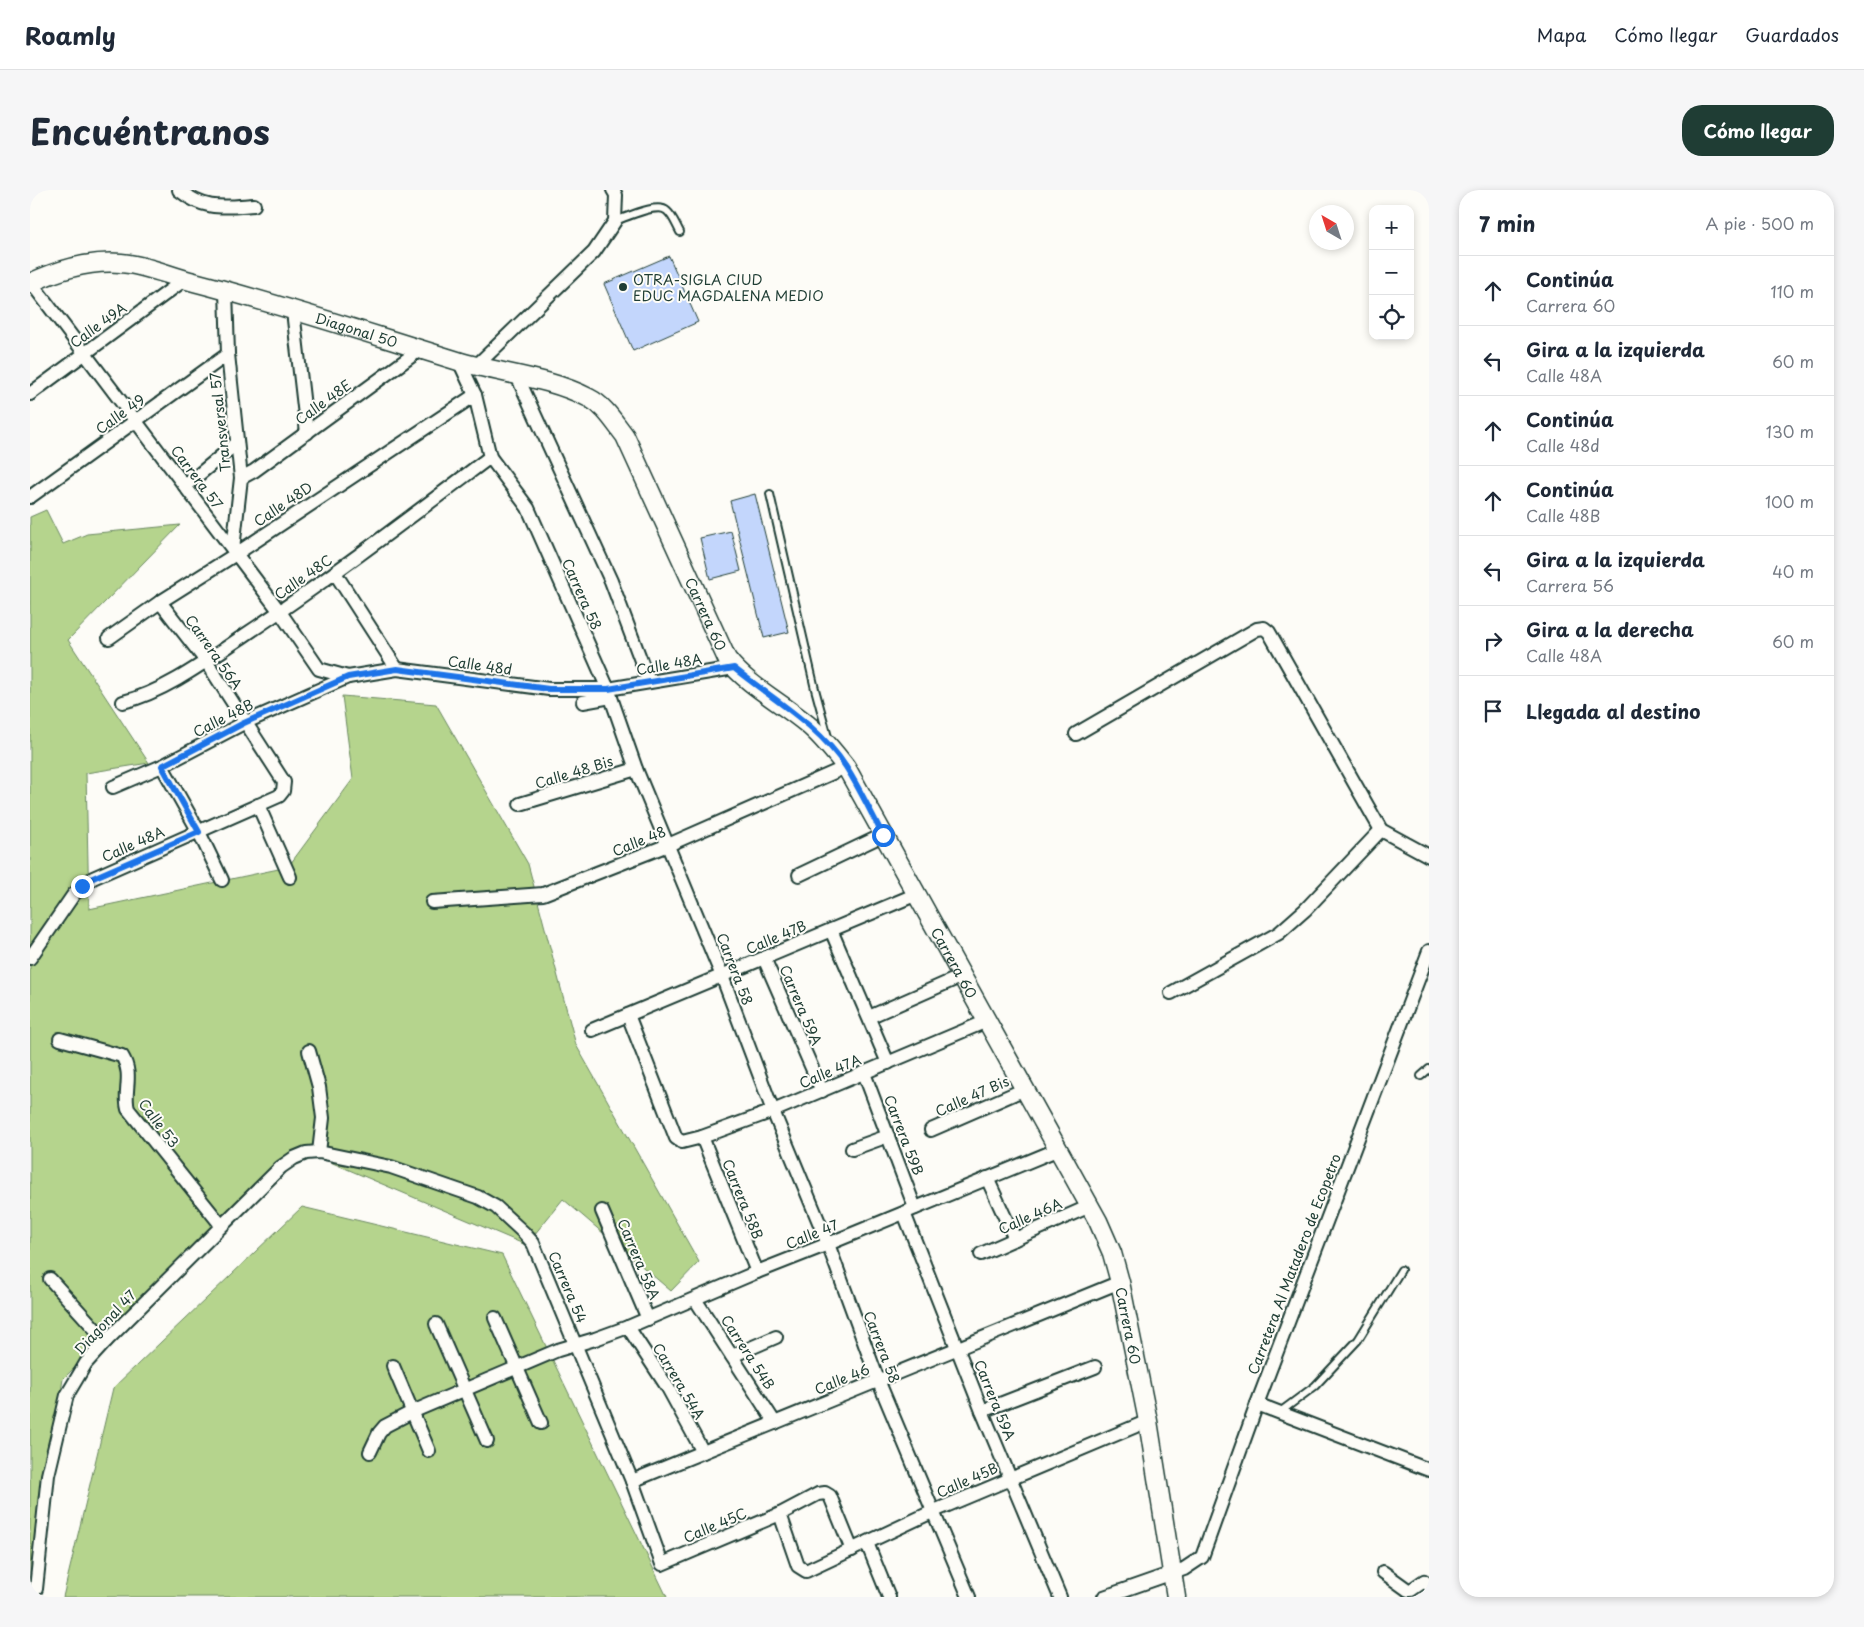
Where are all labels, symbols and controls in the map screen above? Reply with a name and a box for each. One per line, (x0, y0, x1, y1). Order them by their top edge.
text: Roamly (25, 17, 116, 53)
text: Mapa (1537, 21, 1586, 48)
text: Cómo llegar (1614, 21, 1717, 48)
text: Guardados (1745, 21, 1839, 48)
text: Encuéntranos (30, 104, 270, 157)
button: Cómo llegar (1682, 105, 1834, 156)
north arrow (1309, 205, 1354, 250)
map controls (1369, 205, 1414, 340)
button: + (1369, 205, 1414, 250)
text: 7 min (1479, 207, 1535, 239)
text: A pie · 500 m (1705, 211, 1814, 235)
button: − (1369, 250, 1414, 295)
text: Continúa (1526, 265, 1614, 293)
place label: OTRA-SIGLA CIUD EDUC MAGDALENA MEDIO (633, 269, 824, 306)
icon: ahead (1479, 277, 1507, 305)
text: 110 m (1771, 279, 1814, 303)
marker: OTRA-SIGLA CIUD EDUC MAGDALENA MEDIO (617, 281, 629, 293)
text: Carrera 60 (1526, 293, 1615, 317)
button: locate (1369, 295, 1414, 340)
street label: Calle 49A (65, 297, 131, 353)
street label: Diagonal 50 (313, 307, 400, 352)
text: Gira a la izquierda (1526, 335, 1705, 363)
icon: left (1479, 347, 1507, 375)
text: 60 m (1772, 349, 1814, 373)
text: Calle 48A (1526, 363, 1602, 387)
street label: Transversal 57 (204, 371, 236, 473)
street label: Calle 48E (291, 374, 355, 430)
street label: Calle 49 (91, 389, 149, 439)
text: Continúa (1526, 405, 1614, 433)
icon: ahead (1479, 417, 1507, 445)
text: 130 m (1766, 419, 1814, 443)
text: Calle 48d (1526, 433, 1600, 457)
street label: Carrera 57 (166, 441, 228, 513)
text: Continúa (1526, 475, 1614, 503)
street label: Calle 48D (249, 477, 317, 531)
icon: ahead (1479, 487, 1507, 515)
text: 100 m (1765, 489, 1814, 513)
text: Calle 48B (1526, 503, 1600, 527)
text: Gira a la izquierda (1526, 545, 1705, 573)
street label: Calle 48C (270, 549, 336, 605)
street label: Carrera 58 (557, 555, 607, 633)
icon: left (1479, 557, 1507, 585)
text: 40 m (1772, 559, 1814, 583)
text: Carrera 56 (1526, 573, 1614, 597)
street label: Carrera 60 (680, 574, 732, 654)
street label: Carrera 56A (180, 610, 248, 694)
text: Gira a la derecha (1526, 615, 1694, 643)
icon: right (1479, 627, 1507, 655)
text: 60 m (1772, 629, 1814, 653)
text: Calle 48A (1526, 643, 1602, 667)
street label: Calle 48A (634, 648, 704, 680)
street label: Calle 48d (447, 650, 513, 680)
street label: Calle 48B (189, 694, 257, 742)
icon: arrive (1479, 697, 1507, 725)
text: Llegada al destino (1526, 697, 1700, 725)
street label: Calle 48 Bis (532, 750, 616, 794)
street label: Calle 48A (98, 821, 168, 867)
street label: Calle 48 (609, 821, 669, 861)
route start (872, 824, 895, 847)
route end (71, 875, 94, 898)
street label: Calle 47B (742, 915, 810, 959)
street label: Carrera 60 (926, 923, 983, 1002)
street label: Carrera 58 (712, 930, 758, 1008)
street label: Carrera 59A (775, 962, 827, 1049)
street label: Calle 47A (796, 1048, 865, 1093)
street label: Calle 47 Bis (932, 1070, 1012, 1122)
street label: Carrera 59B (879, 1092, 929, 1178)
street label: Calle 53 (134, 1094, 184, 1152)
street label: Carretera Al Matadero de Ecopetro (1242, 1150, 1346, 1378)
street label: Carrera 58B (717, 1156, 769, 1242)
street label: Calle 46A (995, 1192, 1066, 1239)
street label: Calle 47 (783, 1214, 842, 1254)
street label: Carrera 58A (613, 1215, 666, 1303)
street label: Carrera 54 (543, 1248, 593, 1326)
street label: Diagonal 47 (69, 1284, 141, 1359)
street label: Carrera 60 (1111, 1285, 1147, 1366)
street label: Carrera 58 (859, 1308, 905, 1386)
street label: Carrera 54B (716, 1311, 780, 1393)
street label: Carrera 54A (648, 1339, 710, 1423)
street label: Carrera 59A (969, 1356, 1021, 1444)
street label: Calle 46 (811, 1358, 873, 1400)
street label: Calle 45B (933, 1457, 1001, 1503)
street label: Calle 45C (680, 1502, 750, 1548)

